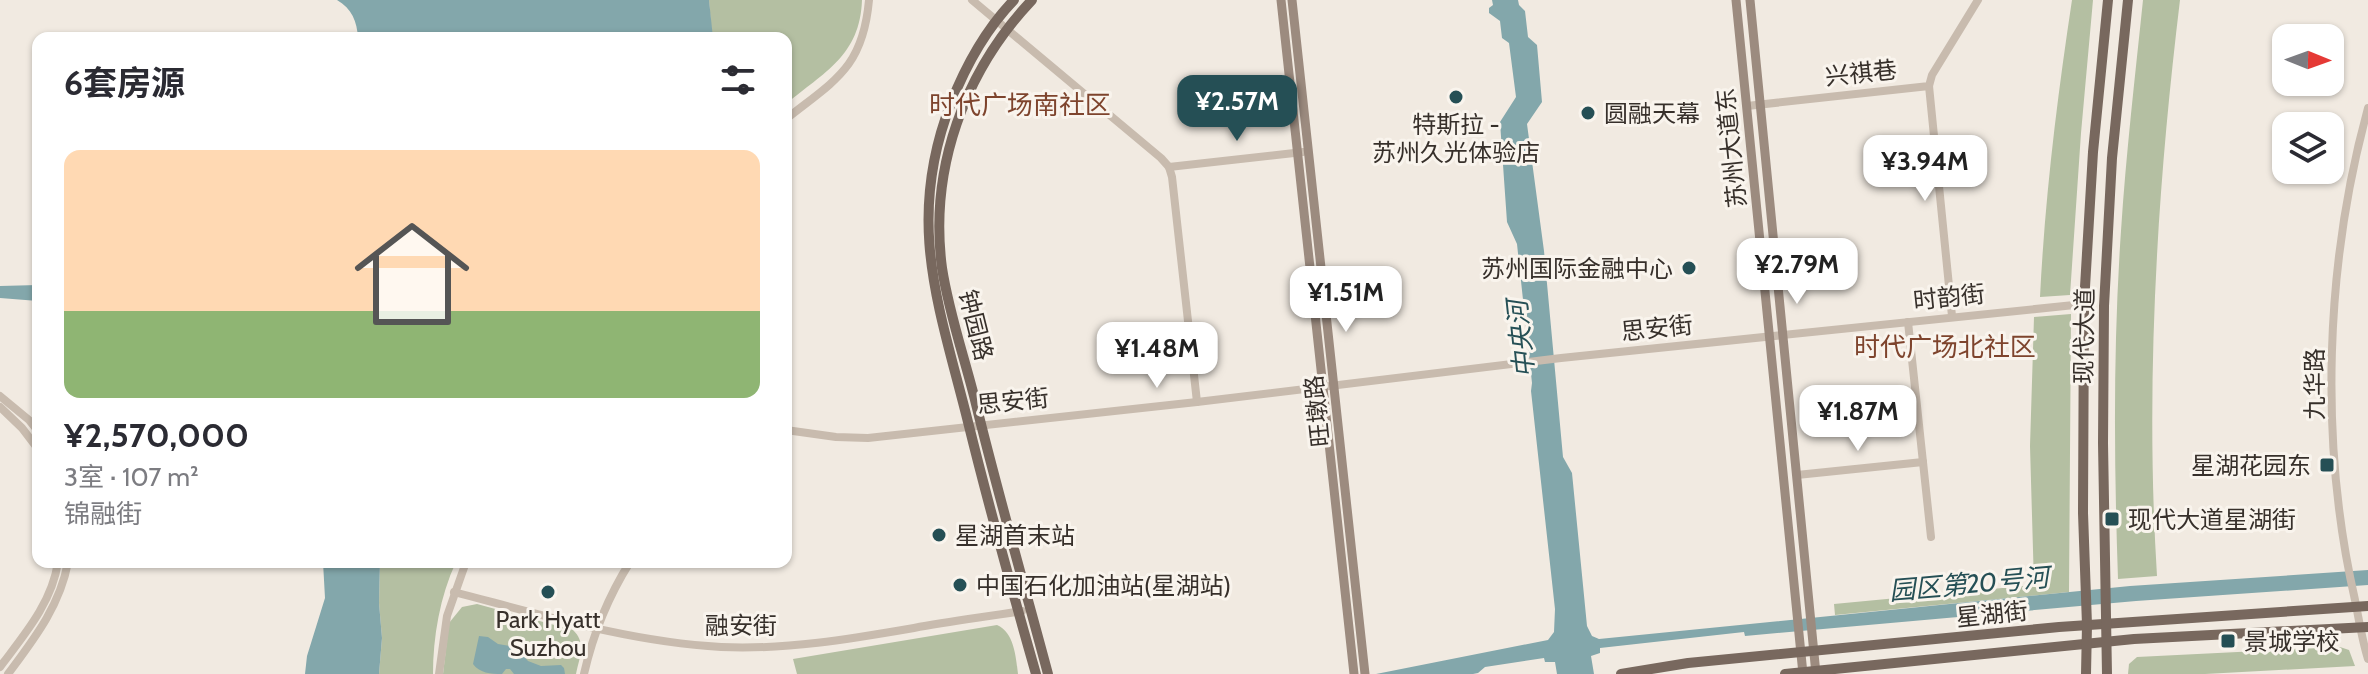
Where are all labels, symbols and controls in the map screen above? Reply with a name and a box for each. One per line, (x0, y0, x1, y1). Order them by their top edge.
north arrow (2272, 24, 2344, 96)
map controls (2272, 24, 2344, 184)
street label: 兴祺巷 (1824, 55, 1898, 91)
icon: filters (716, 58, 760, 102)
text: 6套房源 (64, 62, 185, 104)
pin: ¥2.57M (1172, 75, 1302, 143)
text: ¥2.57M (1195, 85, 1279, 117)
street label: 苏州大道东 (1710, 87, 1752, 209)
marker: 特斯拉 - 苏州久光体验店 (1447, 88, 1465, 106)
district label: 时代广场南社区 (929, 89, 1111, 121)
place label: 圆融天幕 (1604, 99, 1700, 128)
marker: 圆融天幕 (1579, 104, 1597, 122)
place label: 特斯拉 - 苏州久光体验店 (1372, 110, 1540, 167)
button: layers (2272, 112, 2344, 184)
pin: ¥3.94M (1860, 135, 1990, 203)
text: ¥3.94M (1881, 145, 1969, 177)
icon: home (340, 202, 484, 346)
pin: ¥2.79M (1732, 238, 1862, 306)
text: ¥2.79M (1755, 248, 1839, 280)
place label: 苏州国际金融中心 (1481, 254, 1673, 283)
marker: 苏州国际金融中心 (1680, 259, 1698, 277)
pin: ¥1.51M (1281, 266, 1411, 334)
text: ¥1.51M (1308, 276, 1384, 308)
street label: 时韵街 (1912, 279, 1986, 315)
street label: 钟园路 (953, 287, 999, 363)
street label: 现代大道 (2069, 288, 2099, 384)
water label: 中央河 (1500, 294, 1541, 379)
street label: 思安街 (1620, 310, 1694, 346)
pin: ¥1.48M (1092, 322, 1222, 390)
district label: 时代广场北社区 (1854, 331, 2036, 363)
text: ¥1.48M (1115, 332, 1199, 364)
street label: 九华路 (2300, 348, 2329, 420)
street label: 旺墩路 (1299, 374, 1335, 448)
street label: 思安街 (976, 383, 1050, 419)
pin: ¥1.87M (1793, 385, 1923, 453)
text: ¥1.87M (1817, 395, 1899, 427)
text: ¥2,570,000 (64, 414, 249, 456)
place label: 星湖花园东 (2191, 451, 2311, 480)
marker: 星湖花园东 (2318, 456, 2336, 474)
text: 3室 · 107 m² (64, 461, 199, 493)
text: 锦融街 (64, 498, 142, 530)
place label: 现代大道星湖街 (2128, 505, 2296, 534)
marker: 现代大道星湖街 (2103, 510, 2121, 528)
place label: 星湖首末站 (955, 521, 1075, 550)
marker: 星湖首末站 (930, 526, 948, 544)
water label: 园区第20号河 (1888, 561, 2055, 607)
place label: 中国石化加油站(星湖站) (976, 571, 1231, 600)
marker: 中国石化加油站(星湖站) (951, 576, 969, 594)
marker: Park Hyatt Suzhou (539, 583, 557, 601)
street label: 星湖街 (1955, 596, 2029, 632)
place label: Park Hyatt Suzhou (496, 605, 600, 662)
street label: 融安街 (705, 611, 777, 640)
place label: 景城学校 (2244, 627, 2340, 656)
marker: 景城学校 (2219, 632, 2237, 650)

